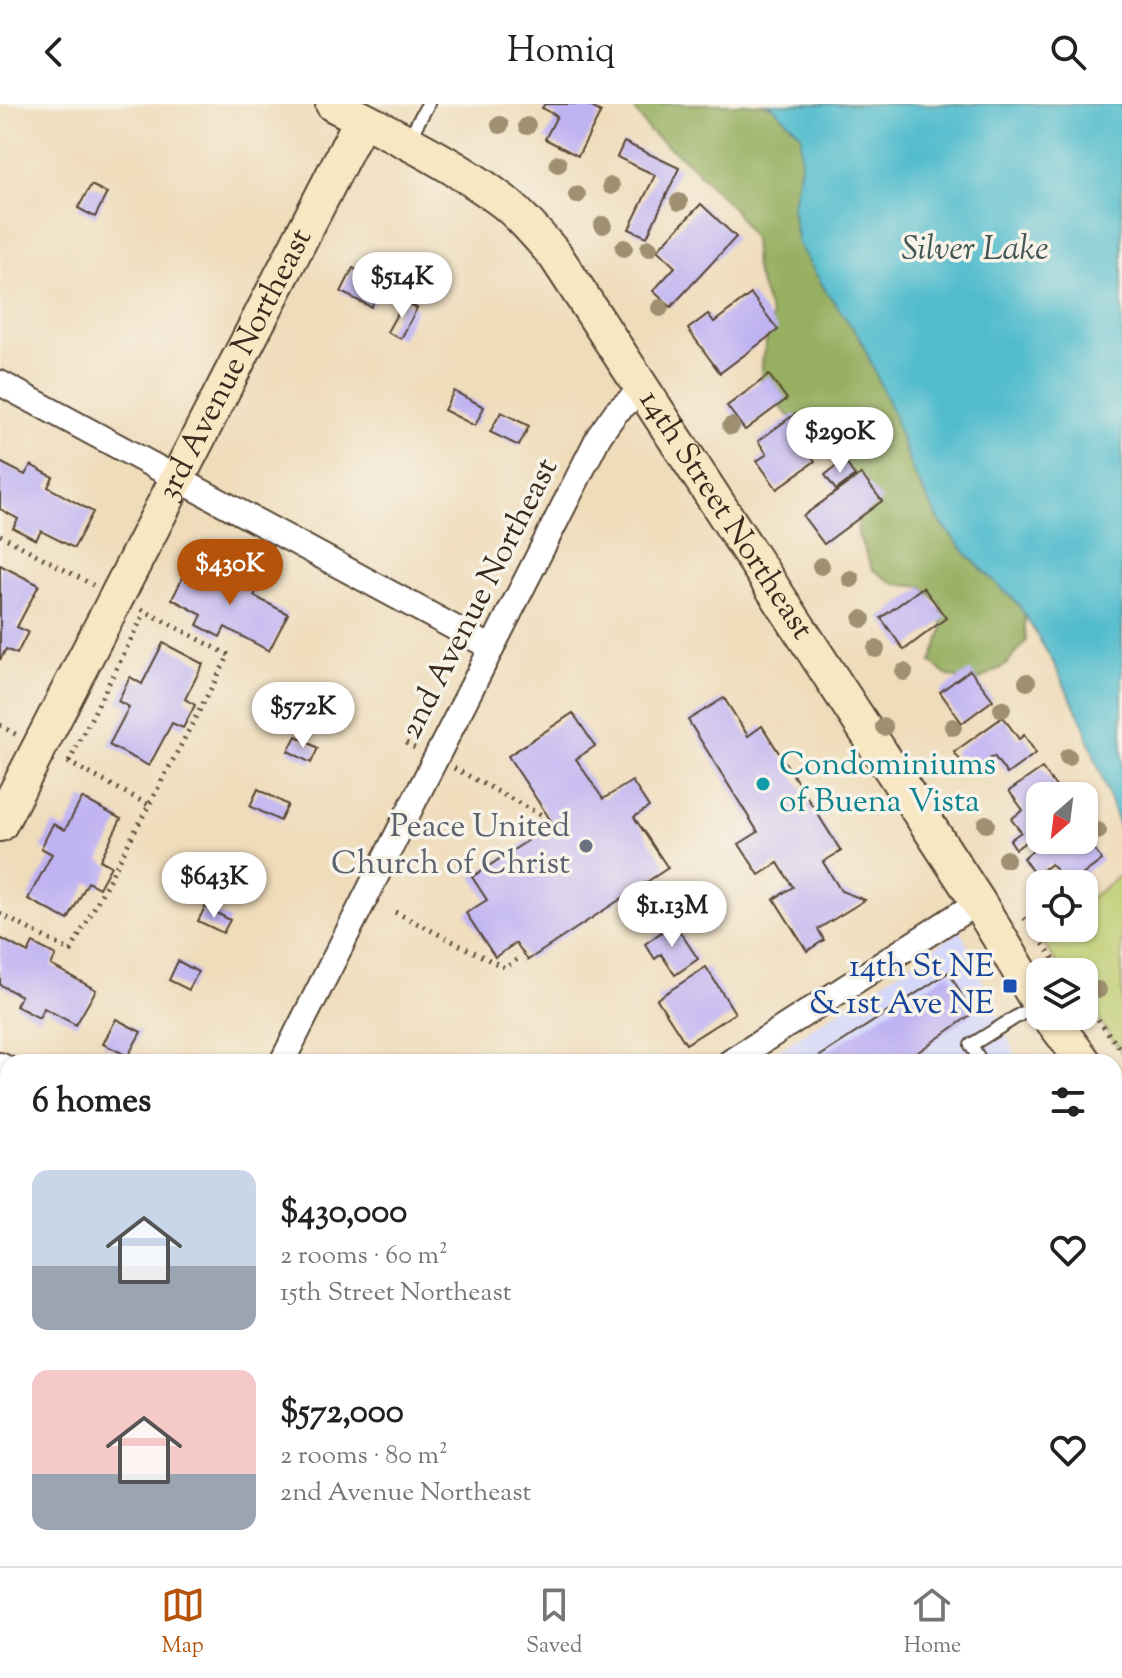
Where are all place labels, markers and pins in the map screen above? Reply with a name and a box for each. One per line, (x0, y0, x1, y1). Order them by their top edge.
pin: $514K (346, 252, 458, 320)
pin: $290K (784, 407, 896, 475)
pin: $430K (174, 539, 286, 607)
pin: $572K (247, 682, 359, 750)
place label: Condominiums of Buena Vista (779, 743, 996, 826)
marker: Condominiums of Buena Vista (754, 775, 772, 793)
place label: Peace United Church of Christ (331, 805, 570, 888)
marker: Peace United Church of Christ (577, 837, 595, 855)
pin: $643K (158, 852, 270, 920)
pin: $1.13M (607, 881, 737, 949)
place label: 14th St NE & 1st Ave NE (809, 945, 994, 1028)
marker: 14th St NE & 1st Ave NE (1001, 977, 1019, 995)

